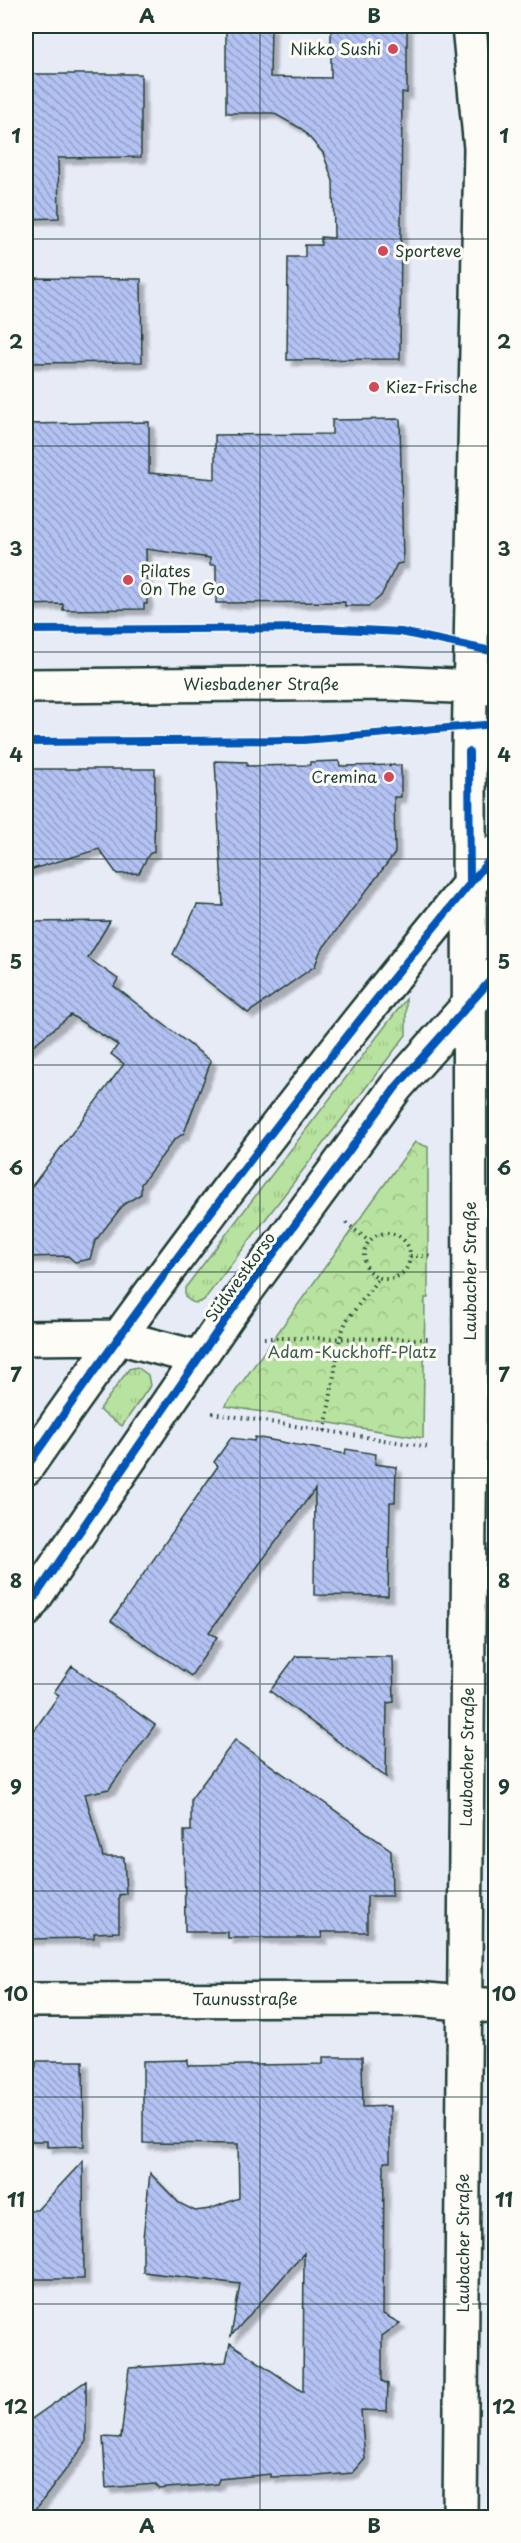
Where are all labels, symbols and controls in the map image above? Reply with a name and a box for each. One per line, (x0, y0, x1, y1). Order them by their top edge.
text: A (139, 0, 155, 30)
text: B (367, 0, 381, 30)
place label: Nikko Sushi (290, 36, 381, 60)
marker: Nikko Sushi (386, 42, 400, 56)
text: 1 (11, 120, 21, 150)
text: 1 (499, 120, 509, 150)
place label: Sporteve (395, 238, 462, 262)
marker: Sporteve (376, 244, 390, 258)
text: 2 (9, 326, 23, 356)
text: 2 (497, 326, 511, 356)
place label: Kiez-Frische (386, 374, 477, 398)
marker: Kiez-Frische (367, 380, 381, 394)
text: 3 (9, 533, 23, 563)
text: 3 (497, 533, 511, 563)
place label: Pilates On The Go (140, 558, 225, 600)
marker: Pilates On The Go (121, 573, 135, 587)
street label: Wiesbadener Straße (183, 671, 339, 695)
text: 4 (9, 739, 23, 769)
text: 4 (497, 739, 511, 769)
place label: Cremina (311, 764, 377, 788)
marker: Cremina (382, 770, 396, 784)
text: 5 (10, 946, 22, 976)
text: 5 (498, 946, 510, 976)
text: 6 (9, 1152, 23, 1182)
text: 6 (497, 1152, 511, 1182)
street label: Laubacher Straße (457, 1201, 481, 1341)
street label: Südwestkorso (198, 1226, 280, 1326)
park label: Adam-Kuckhoff-Platz (268, 1339, 437, 1363)
text: 7 (10, 1359, 22, 1389)
text: 7 (498, 1359, 510, 1389)
text: 8 (10, 1565, 22, 1595)
text: 8 (498, 1565, 510, 1595)
street label: Laubacher Straße (453, 1687, 479, 1827)
text: 9 (10, 1771, 22, 1801)
text: 9 (498, 1771, 510, 1801)
text: 10 (4, 1978, 28, 2008)
text: 10 (492, 1978, 516, 2008)
street label: Taunusstraße (193, 1986, 298, 2010)
street label: Laubacher Straße (450, 2173, 474, 2313)
text: 11 (7, 2184, 25, 2214)
text: 11 (495, 2184, 513, 2214)
text: 12 (4, 2391, 28, 2421)
text: 12 (492, 2391, 516, 2421)
text: A (139, 2510, 155, 2540)
text: B (367, 2510, 381, 2540)

